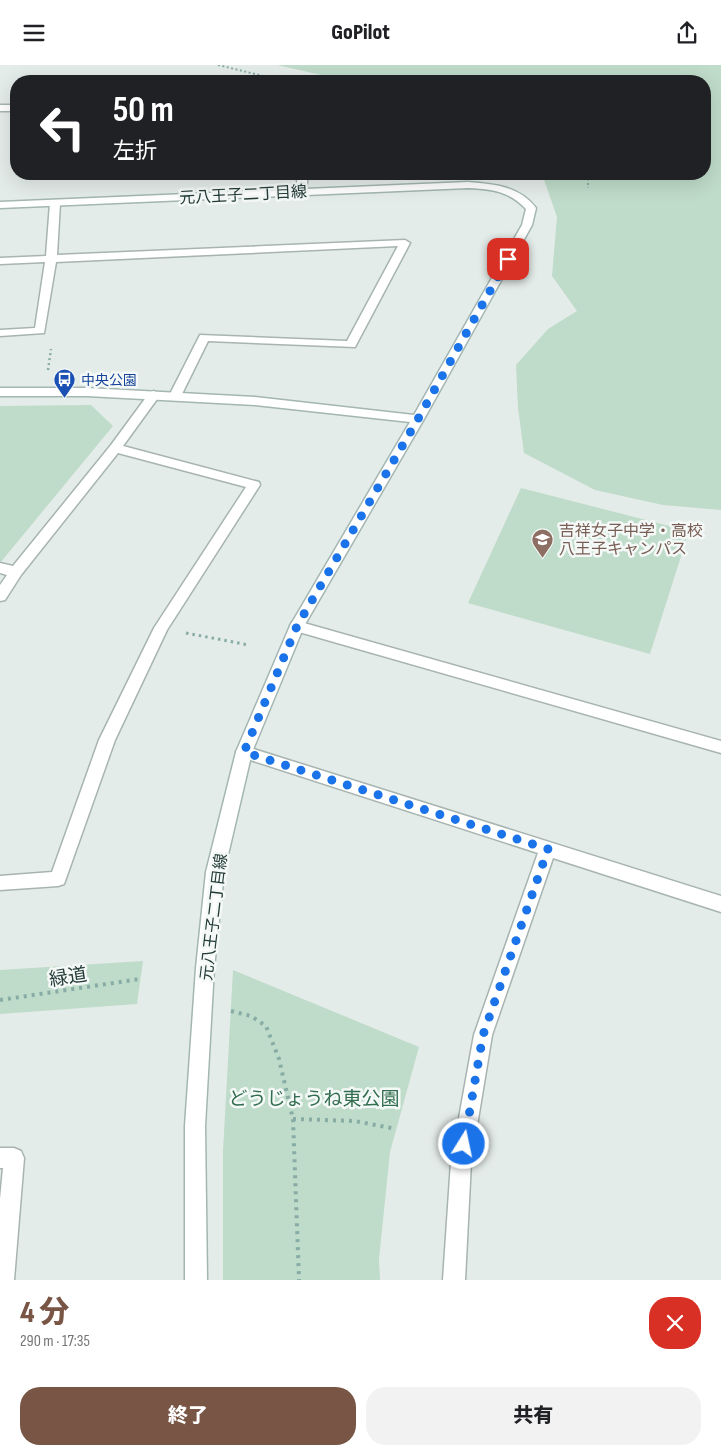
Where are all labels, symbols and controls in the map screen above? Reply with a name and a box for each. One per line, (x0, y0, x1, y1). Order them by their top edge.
icon: menu (20, 19, 48, 47)
text: GoPilot (331, 19, 390, 46)
icon: share (673, 19, 701, 47)
text: 50 m (113, 89, 174, 132)
icon: left (30, 95, 95, 160)
text: 左折 (113, 138, 157, 165)
street label: 元八王子二丁目線 (179, 183, 307, 208)
pin (487, 238, 529, 280)
icon: arrive (494, 245, 522, 273)
bus stop icon: 中央公園 (53, 368, 77, 399)
place label: 中央公園 (81, 372, 137, 389)
place label: 吉祥女子中学・高校 八王子キャンパス (559, 522, 703, 559)
school or university icon: 吉祥女子中学・高校 八王子キャンパス (531, 527, 555, 558)
street label: 元八王子二丁目線 (197, 852, 232, 982)
street label: 緑道 (48, 963, 89, 992)
park label: どうじょうね東公園 (228, 1088, 400, 1111)
position arrow (437, 1117, 489, 1169)
text: 4 分 (20, 1295, 69, 1331)
button: close (649, 1297, 701, 1349)
text: 290 m · 17:35 (20, 1332, 90, 1351)
button: 終了 (20, 1387, 356, 1445)
button: 共有 (366, 1387, 701, 1445)

